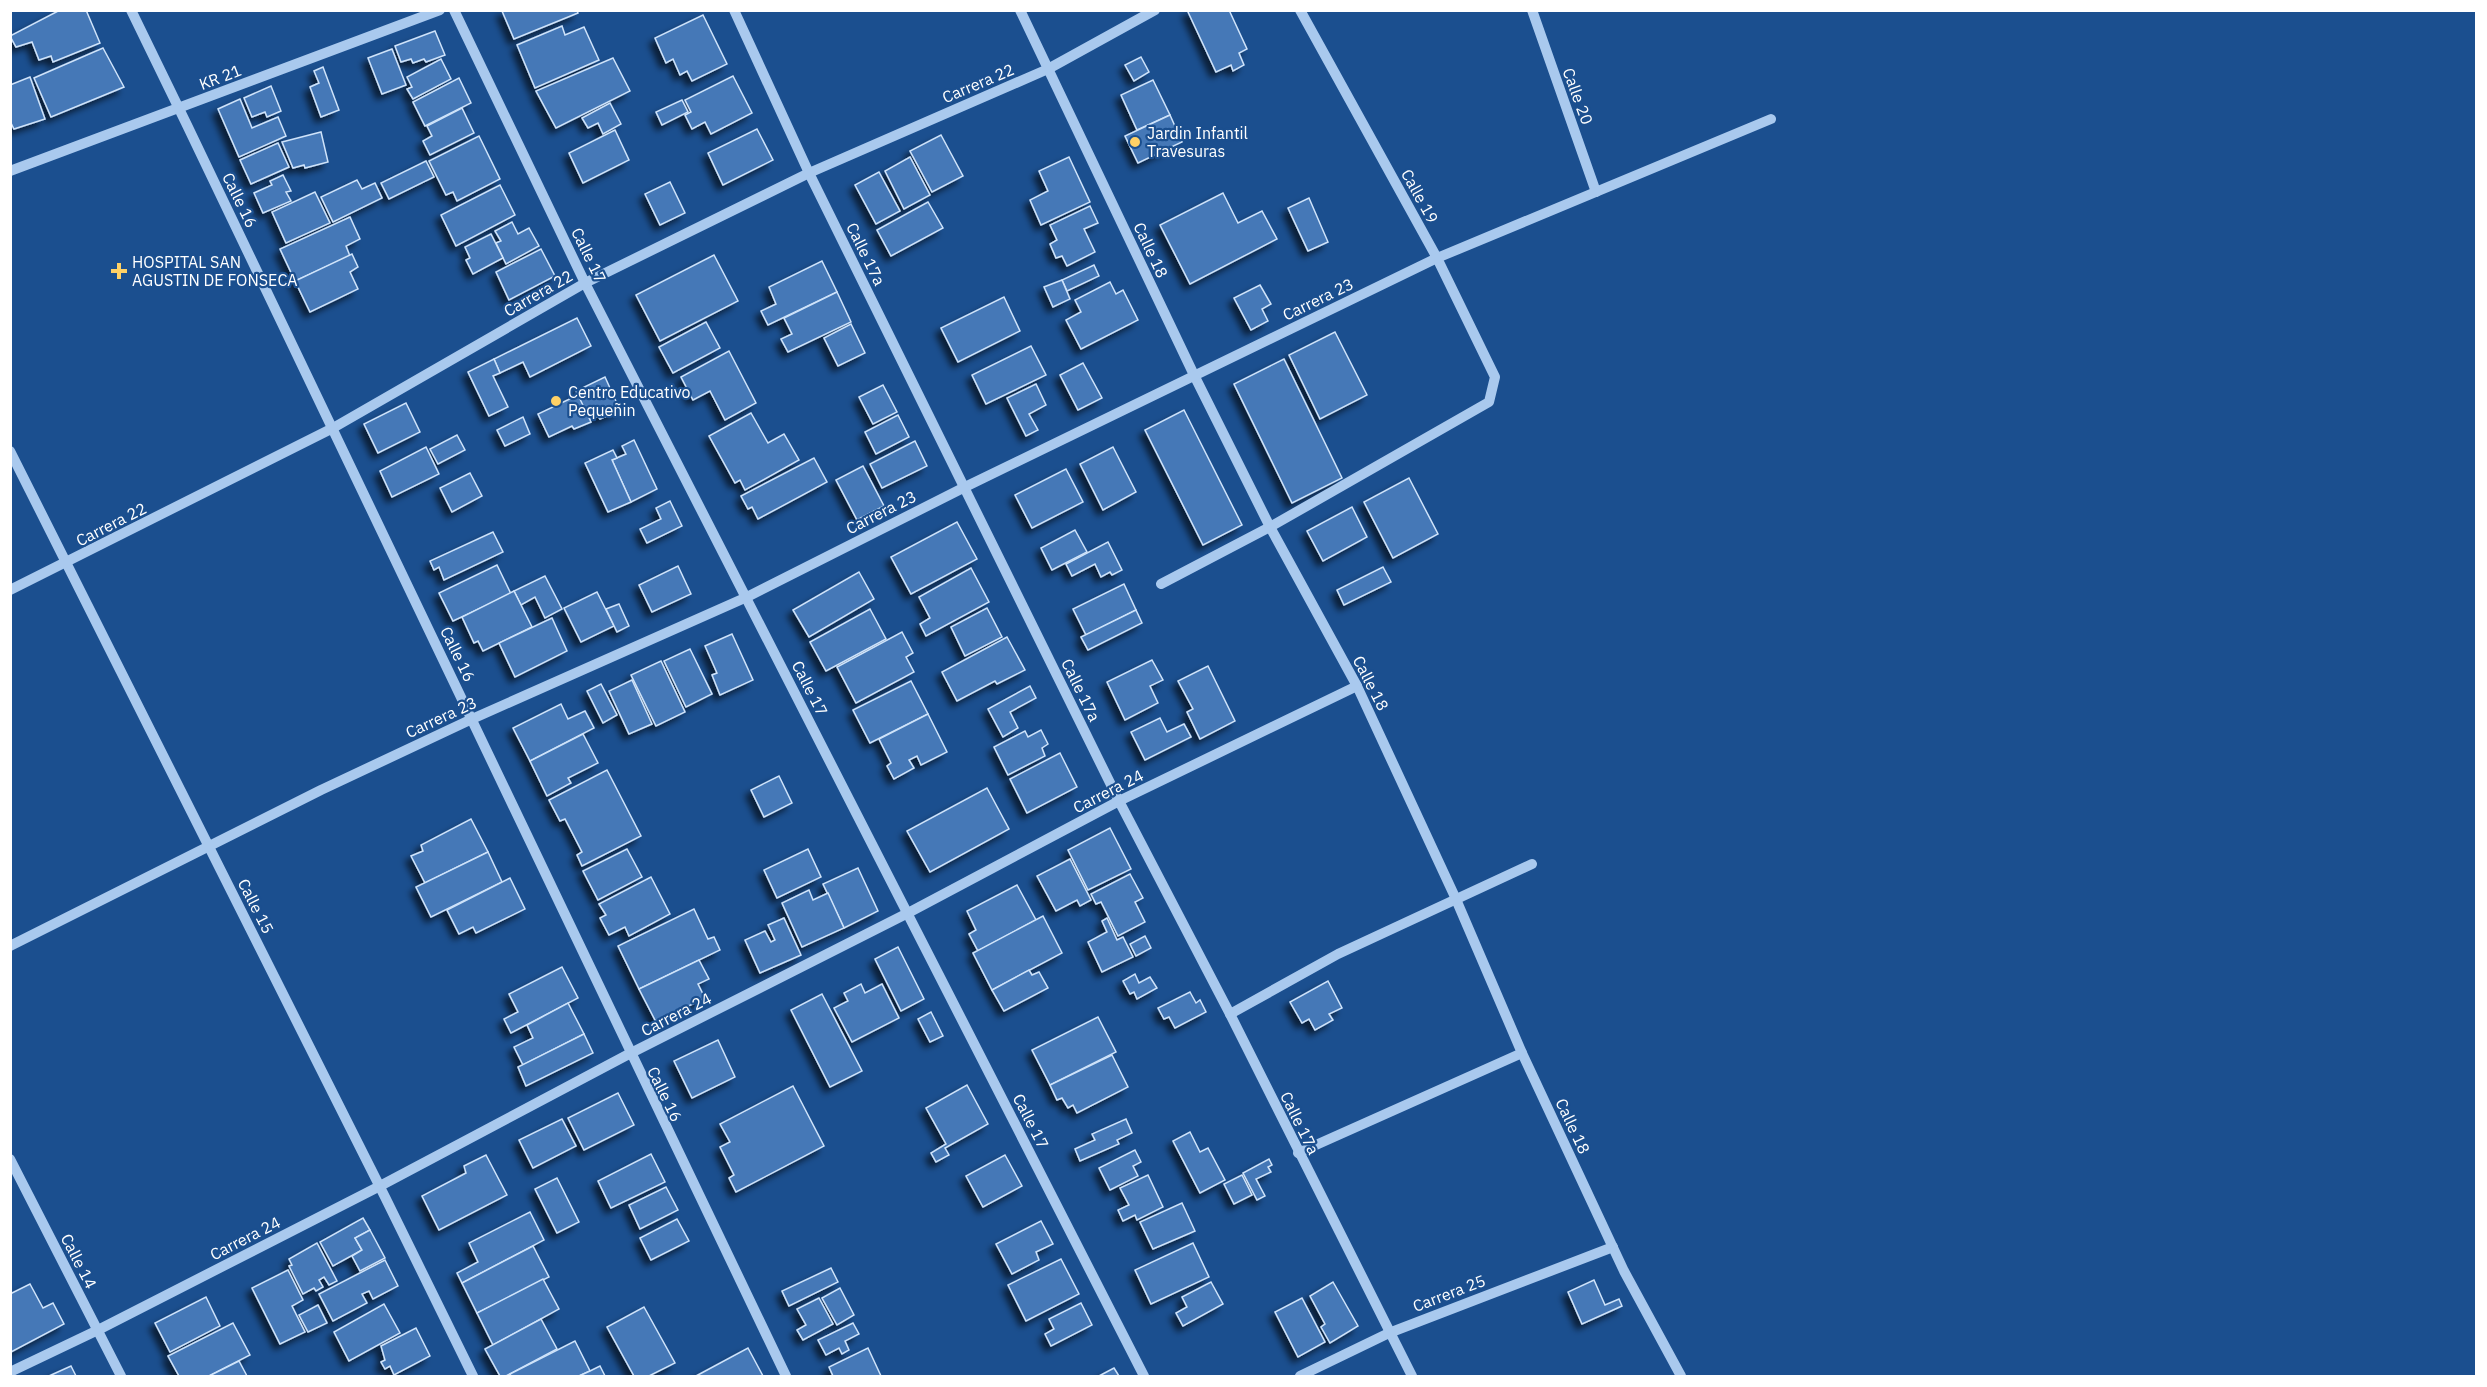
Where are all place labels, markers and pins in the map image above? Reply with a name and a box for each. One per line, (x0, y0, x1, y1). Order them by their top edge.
place label: Jardin Infantil Travesuras (1147, 123, 1248, 161)
marker: Jardin Infantil Travesuras (1128, 135, 1142, 149)
place label: HOSPITAL SAN AGUSTIN DE FONSECA (132, 252, 298, 290)
marker: HOSPITAL SAN AGUSTIN DE FONSECA (110, 262, 128, 280)
place label: Centro Educativo Pequeñin (568, 382, 690, 420)
marker: Centro Educativo Pequeñin (549, 394, 563, 408)

